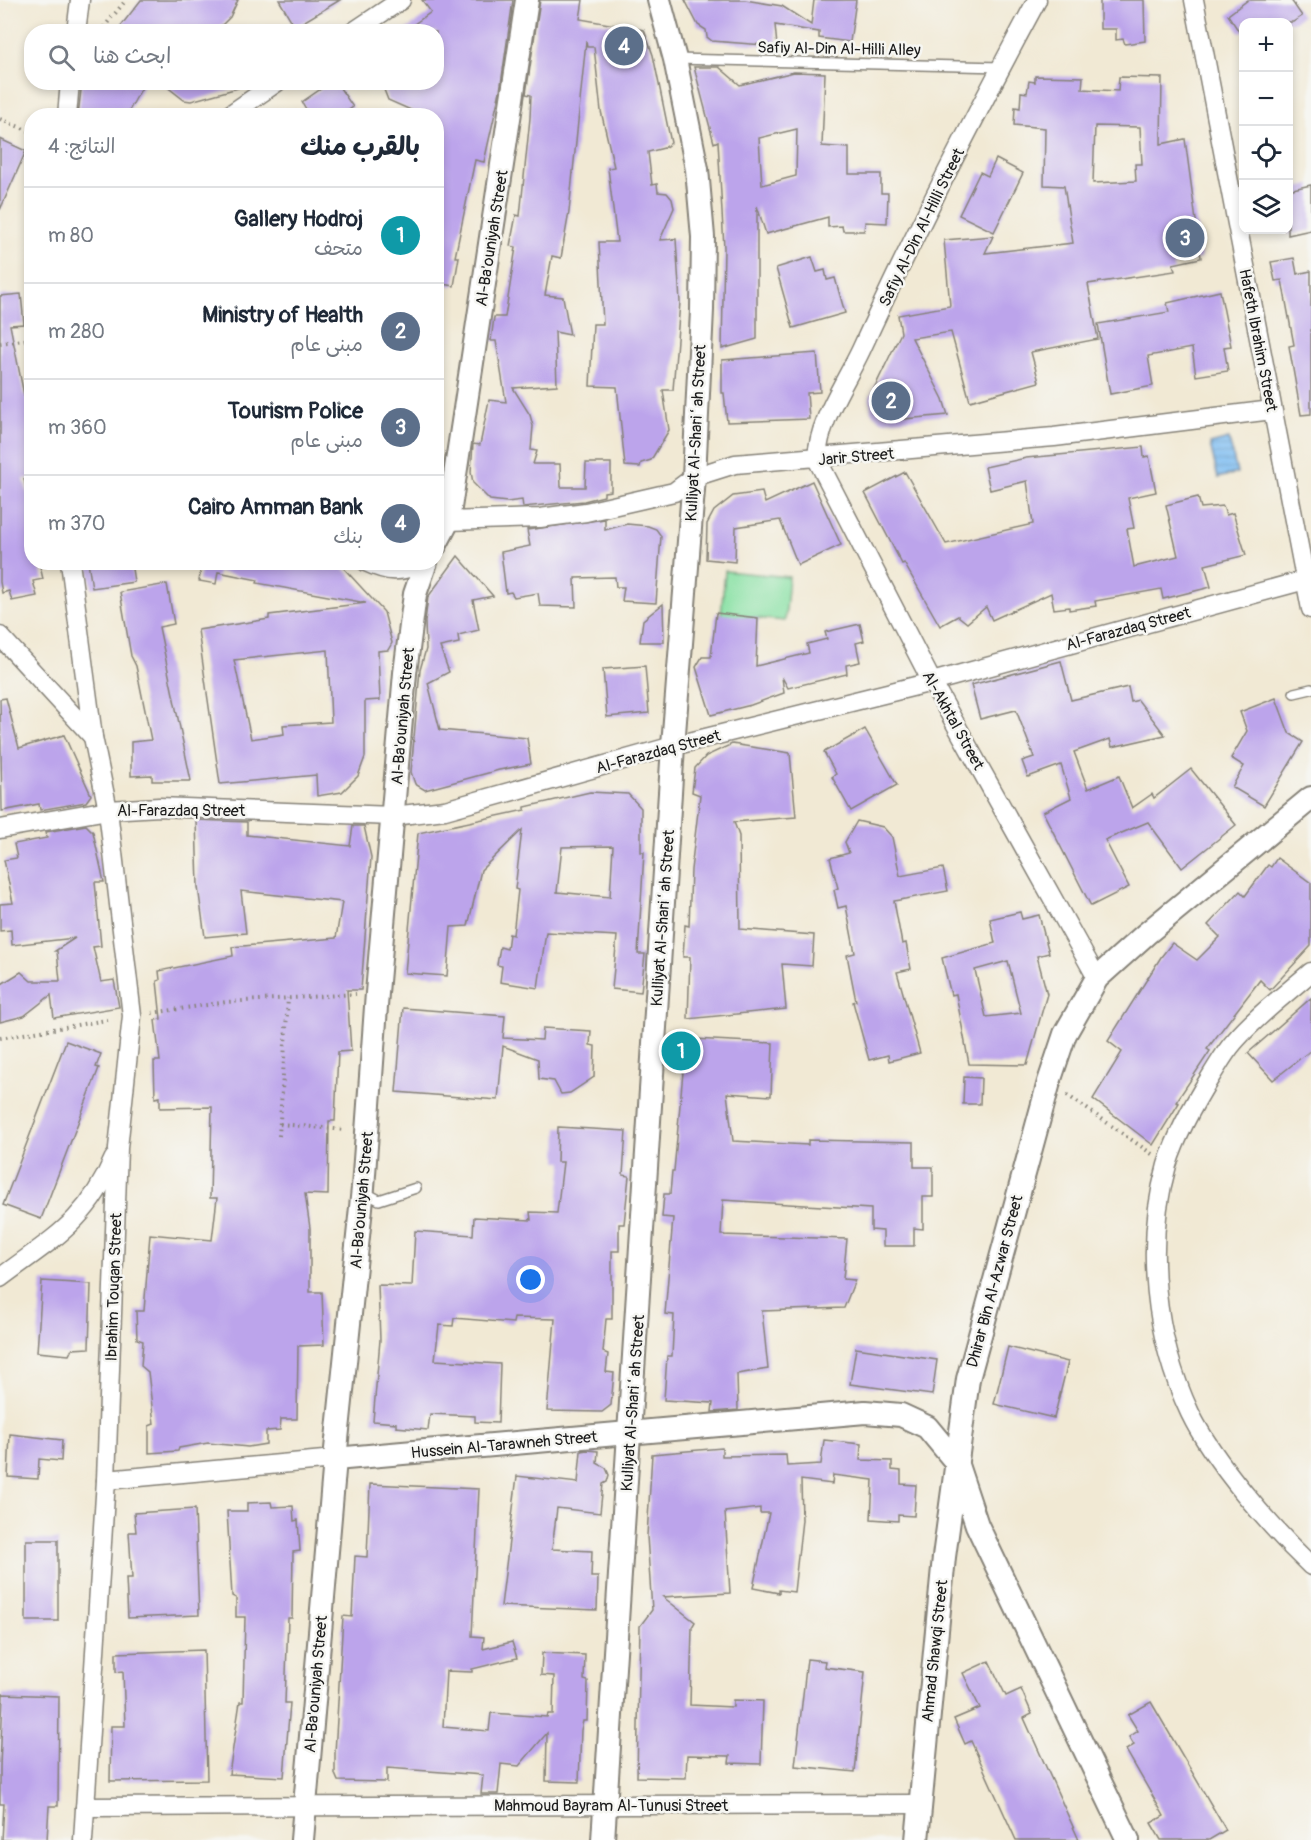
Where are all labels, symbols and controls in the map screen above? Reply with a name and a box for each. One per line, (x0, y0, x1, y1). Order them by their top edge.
map controls (1239, 18, 1293, 234)
button: + (1239, 18, 1293, 72)
search box (24, 24, 444, 90)
pin: 4 (604, 24, 644, 68)
street label: Safiy Al-Din Al-Hilli Alley (757, 38, 921, 60)
icon: search (45, 41, 78, 74)
text: ابحث هنا (93, 42, 171, 70)
button: − (1239, 72, 1293, 126)
button: locate (1239, 126, 1293, 180)
text: بالقرب منك (300, 131, 420, 163)
text: النتائج: 4 (48, 134, 115, 159)
street label: Safiy Al-Din Al-Hilli Street (875, 144, 969, 310)
street label: Al-Ba'ouniyah Street (471, 168, 513, 308)
button: layers (1239, 180, 1293, 234)
text: Gallery Hodroj (234, 205, 363, 233)
pin: 3 (1166, 216, 1204, 260)
text: 80 m (48, 223, 94, 248)
text: 1 (397, 223, 404, 248)
text: متحف (314, 236, 363, 261)
street label: Hafeth Ibrahim Street (1234, 267, 1282, 414)
text: Ministry of Health (202, 301, 363, 329)
text: 280 m (48, 319, 105, 344)
text: 2 (395, 319, 406, 344)
text: مبنى عام (290, 332, 363, 357)
street label: Kulliyat Al-Shariʻah Street (681, 344, 711, 522)
pin: 2 (872, 378, 910, 424)
text: Tourism Police (228, 397, 363, 425)
text: 360 m (48, 415, 107, 440)
text: 3 (395, 415, 406, 440)
text: مبنى عام (290, 428, 363, 453)
street label: Jarir Street (817, 444, 895, 470)
text: Cairo Amman Bank (188, 493, 363, 521)
text: 370 m (48, 511, 106, 536)
text: 4 (395, 511, 406, 536)
text: بنك (333, 524, 363, 549)
street label: Al-Farazdaq Street (1064, 603, 1193, 655)
street label: Al-Ba'ouniyah Street (387, 646, 419, 786)
street label: Al-Akhtal Street (918, 667, 989, 774)
street label: Al-Farazdaq Street (594, 726, 723, 778)
street label: Al-Farazdaq Street (117, 801, 246, 821)
street label: Kulliyat Al-Shariʻah Street (647, 828, 679, 1007)
pin: 1 (662, 1028, 700, 1074)
street label: Al-Ba'ouniyah Street (346, 1130, 378, 1270)
street label: Dhirar Bin Al-Azwar Street (962, 1192, 1028, 1370)
street label: Ibrahim Touqan Street (101, 1212, 127, 1362)
your location (516, 1265, 545, 1294)
street label: Kulliyat Al-Shariʻah Street (617, 1313, 649, 1492)
street label: Hussein Al-Tarawneh Street (410, 1427, 599, 1463)
street label: Ahmad Shawqi Street (918, 1578, 952, 1723)
street label: Al-Ba'ouniyah Street (300, 1614, 332, 1754)
street label: Mahmoud Bayram Al-Tunusi Street (494, 1796, 729, 1816)

